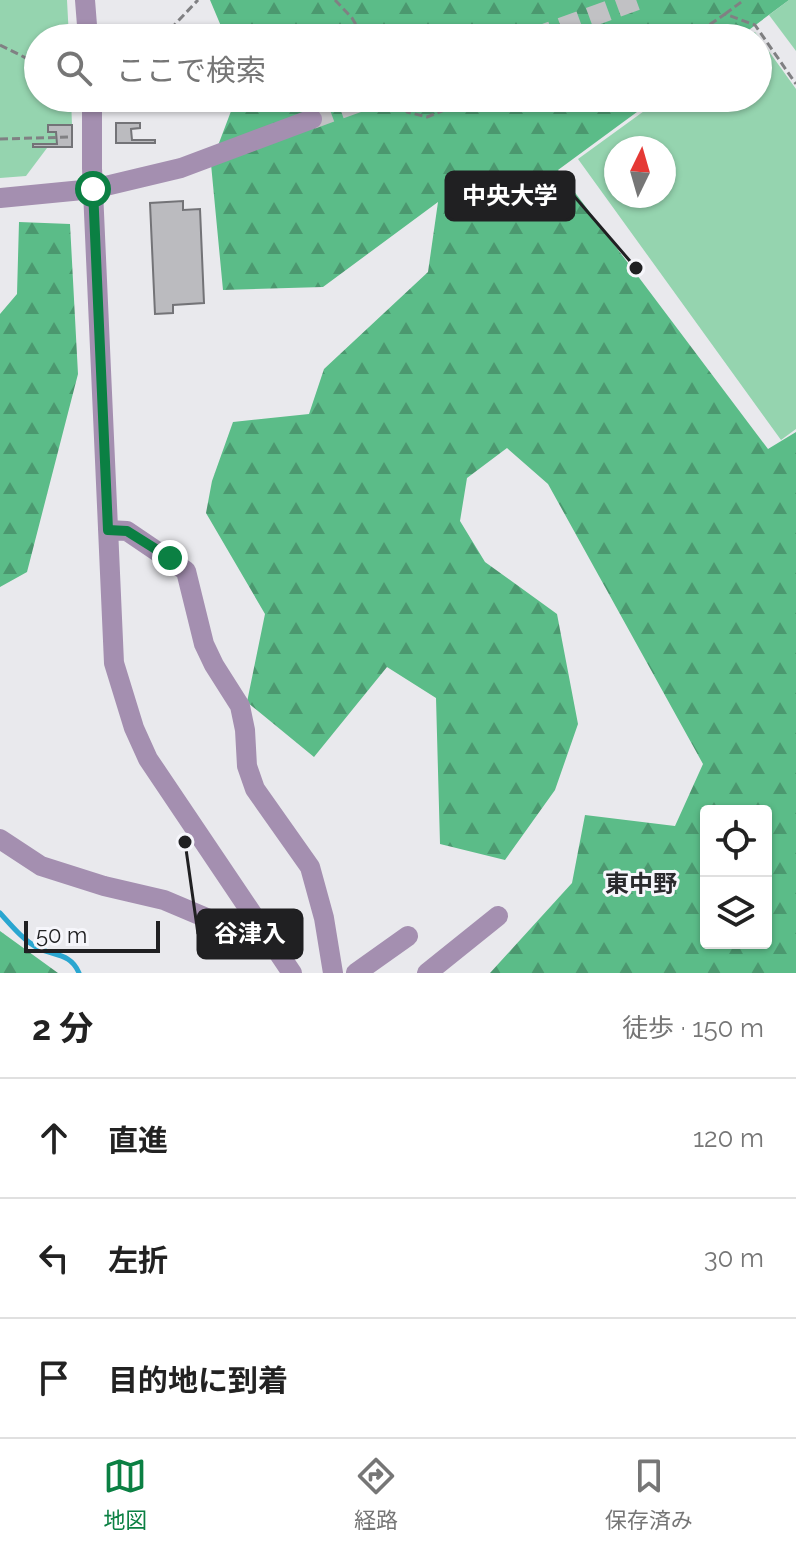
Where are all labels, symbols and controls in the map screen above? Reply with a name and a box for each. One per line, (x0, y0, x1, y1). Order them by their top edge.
search box (24, 24, 772, 112)
icon: search (52, 46, 96, 90)
text: ここで検索 (116, 53, 266, 88)
north arrow (604, 136, 676, 208)
route start (75, 171, 111, 207)
callout: 中央大学 (446, 172, 574, 220)
text: 中央大学 (462, 181, 558, 210)
route end (152, 540, 188, 576)
map controls (700, 805, 772, 949)
button: locate (700, 805, 772, 877)
district label: 東中野 (605, 869, 677, 898)
button: layers (700, 877, 772, 949)
callout: 谷津入 (198, 910, 302, 958)
scale bar (24, 917, 160, 953)
text: 谷津入 (214, 919, 286, 948)
text: 50 m (36, 922, 87, 948)
text: 2 分 (32, 1008, 93, 1048)
text: 徒歩 · 150 m (622, 1013, 764, 1043)
icon: ahead (32, 1116, 76, 1160)
text: 直進 (108, 1123, 168, 1158)
text: 120 m (693, 1123, 764, 1153)
icon: left (32, 1236, 76, 1280)
text: 左折 (108, 1243, 168, 1278)
text: 30 m (704, 1243, 764, 1273)
icon: arrive (32, 1356, 76, 1400)
text: 目的地に到着 (108, 1363, 288, 1398)
tab: 地図 (103, 1454, 147, 1534)
tab: 経路 (354, 1454, 398, 1534)
tab: 保存済み (605, 1454, 693, 1534)

